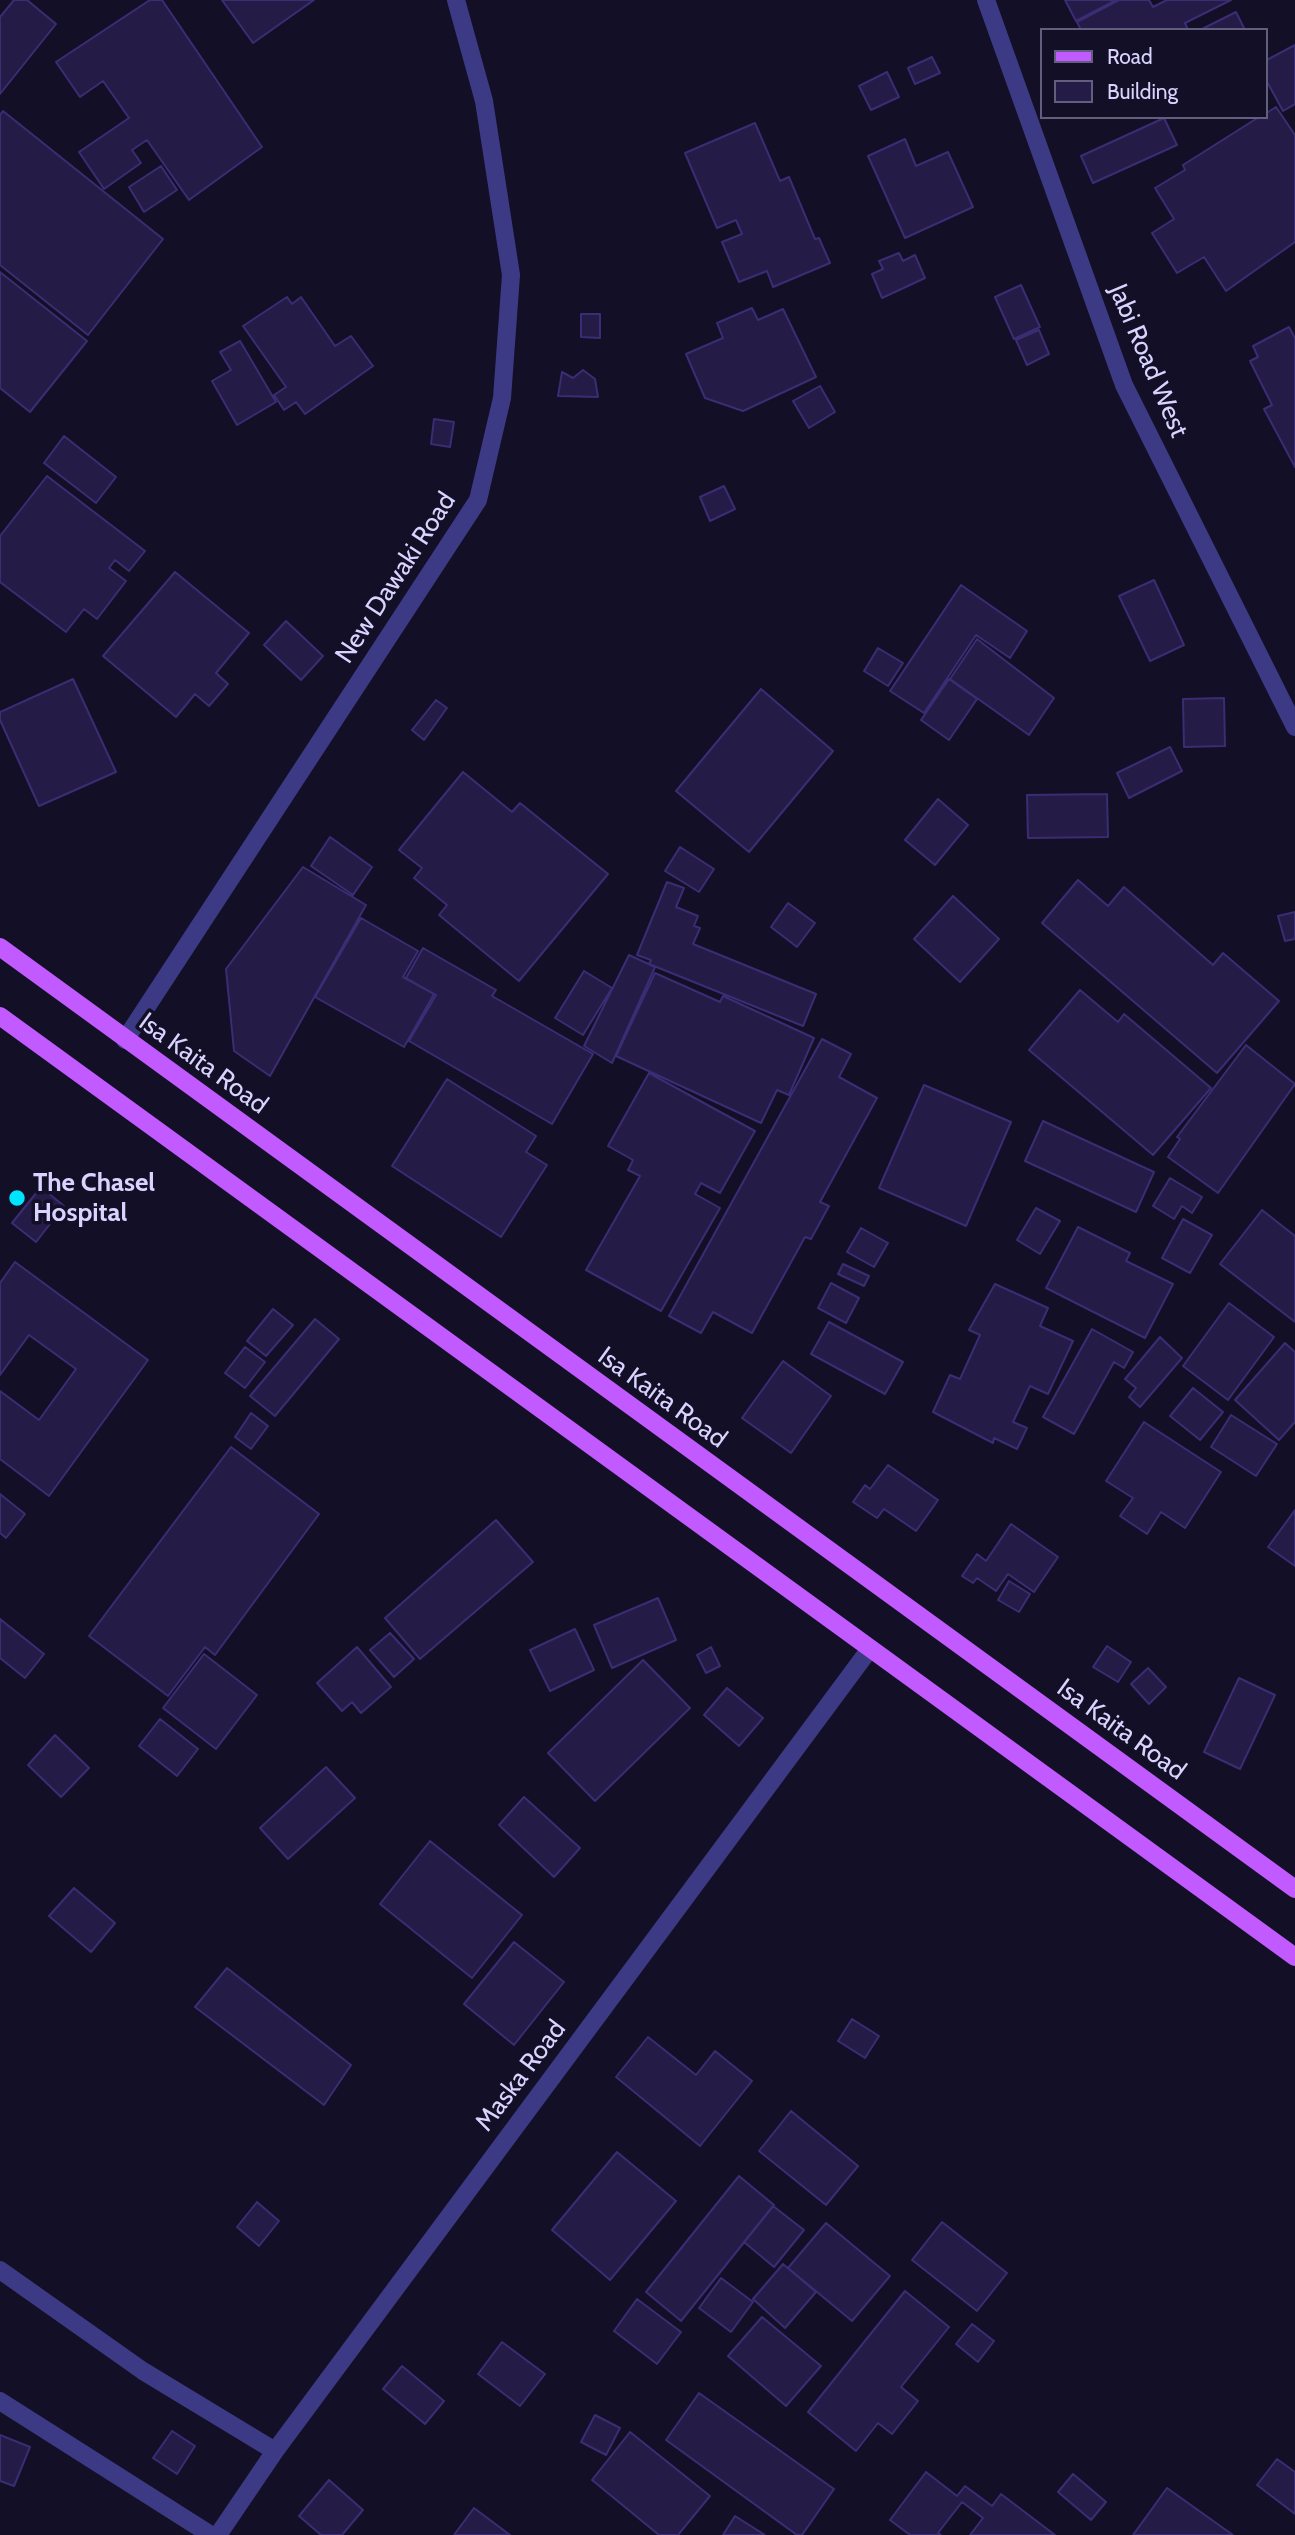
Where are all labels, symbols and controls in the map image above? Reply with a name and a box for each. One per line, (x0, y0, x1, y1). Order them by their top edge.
legend (1040, 28, 1267, 119)
text: Road (1107, 44, 1153, 69)
text: Building (1107, 79, 1178, 104)
street label: Jabi Road West (1102, 280, 1194, 442)
street label: New Dawaki Road (329, 487, 463, 669)
street label: Isa Kaita Road (132, 1007, 274, 1121)
place label: The Chasel Hospital (33, 1167, 155, 1228)
marker: The Chasel Hospital (7, 1188, 27, 1208)
street label: Isa Kaita Road (591, 1341, 733, 1455)
street label: Isa Kaita Road (1050, 1673, 1192, 1787)
street label: Maska Road (469, 2015, 573, 2137)

